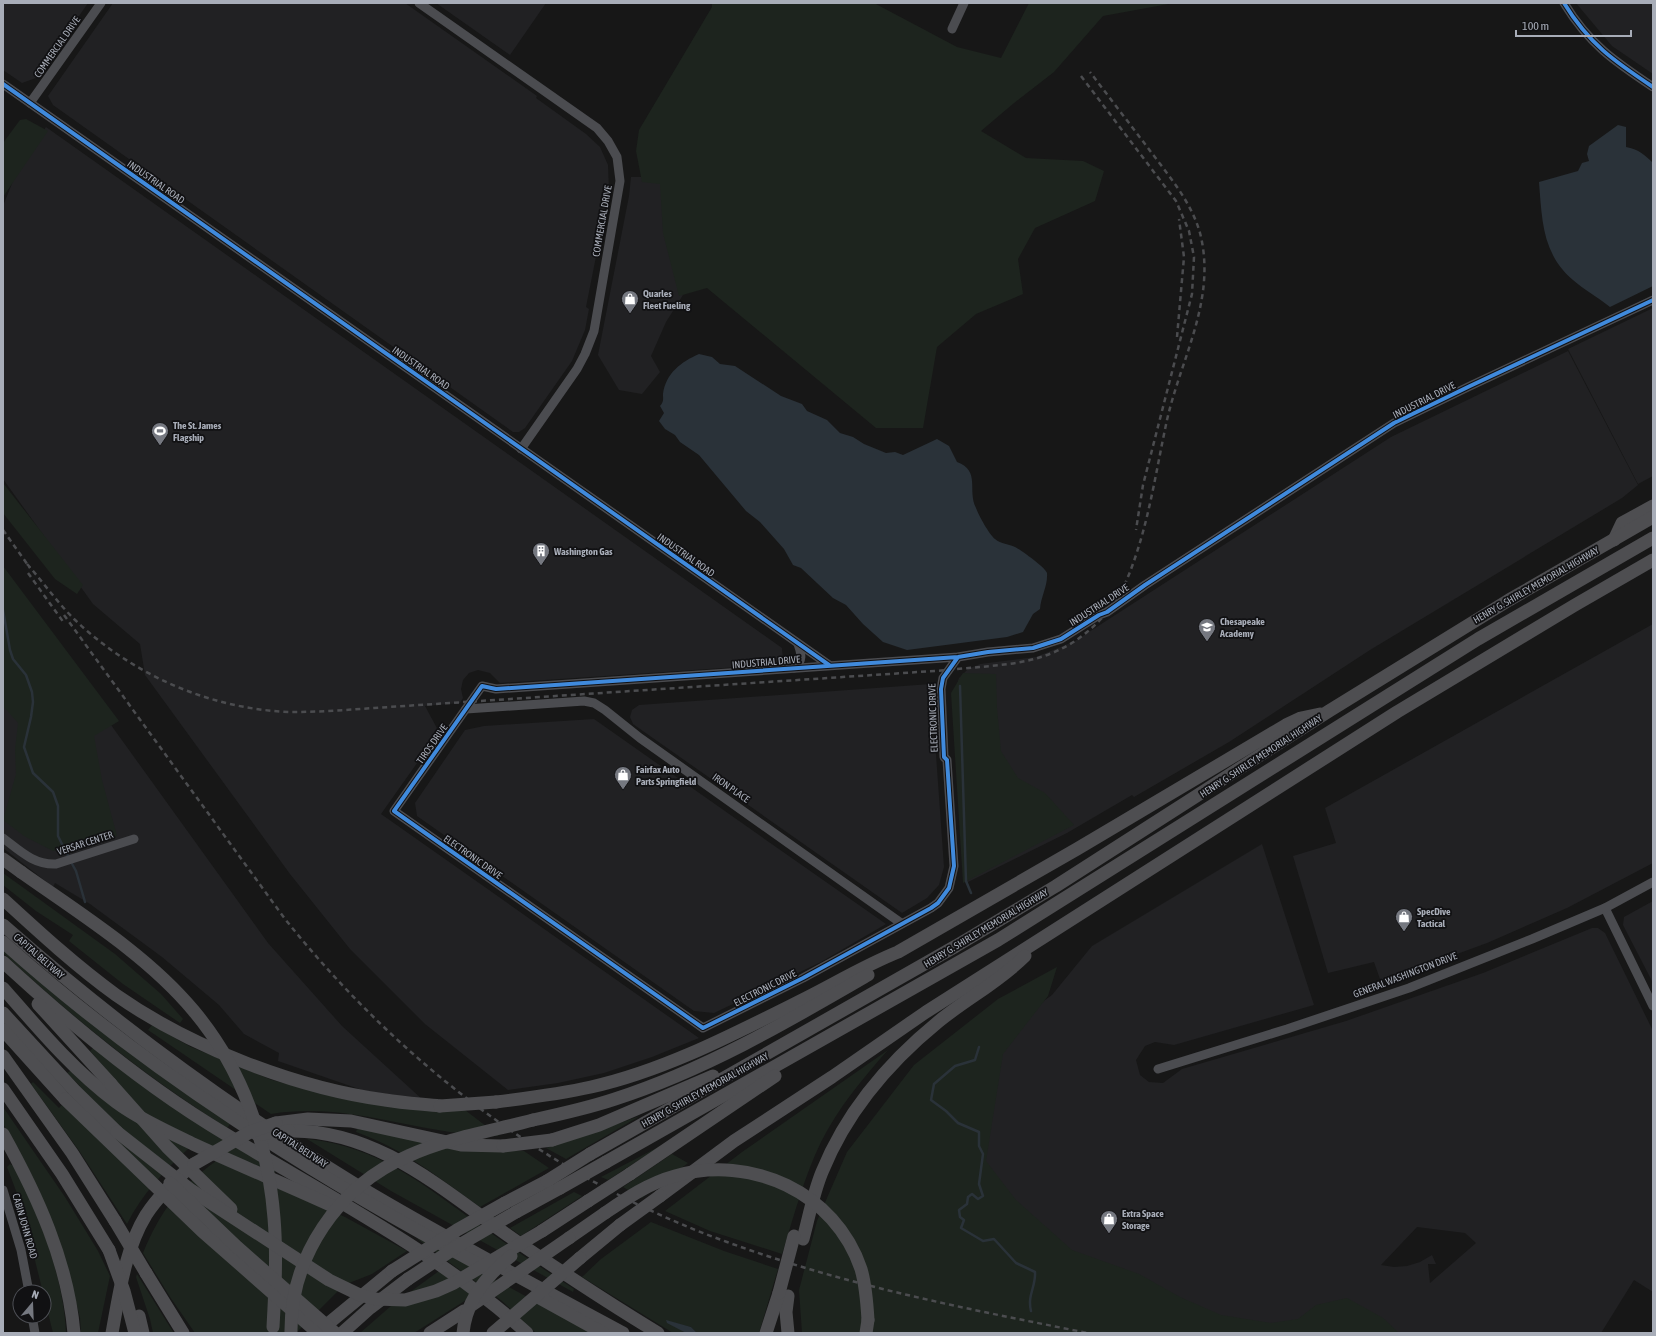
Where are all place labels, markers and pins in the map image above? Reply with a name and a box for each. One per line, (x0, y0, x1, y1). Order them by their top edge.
place label: Quarles Fleet Fueling (643, 288, 691, 311)
shop icon: Quarles Fleet Fueling (620, 289, 640, 314)
place label: The St. James Flagship (173, 420, 222, 443)
sports icon: The St. James Flagship (150, 421, 170, 446)
building icon: Washington Gas (531, 541, 551, 566)
place label: Washington Gas (553, 546, 613, 557)
place label: Chesapeake Academy (1219, 616, 1265, 639)
school or university icon: Chesapeake Academy (1197, 617, 1217, 642)
place label: Fairfax Auto Parts Springfield (636, 764, 696, 787)
shop icon: Fairfax Auto Parts Springfield (613, 765, 633, 790)
place label: SpecDive Tactical (1417, 906, 1451, 929)
shop icon: SpecDive Tactical (1394, 907, 1414, 932)
place label: Extra Space Storage (1122, 1208, 1164, 1231)
shop icon: Extra Space Storage (1099, 1209, 1119, 1234)

